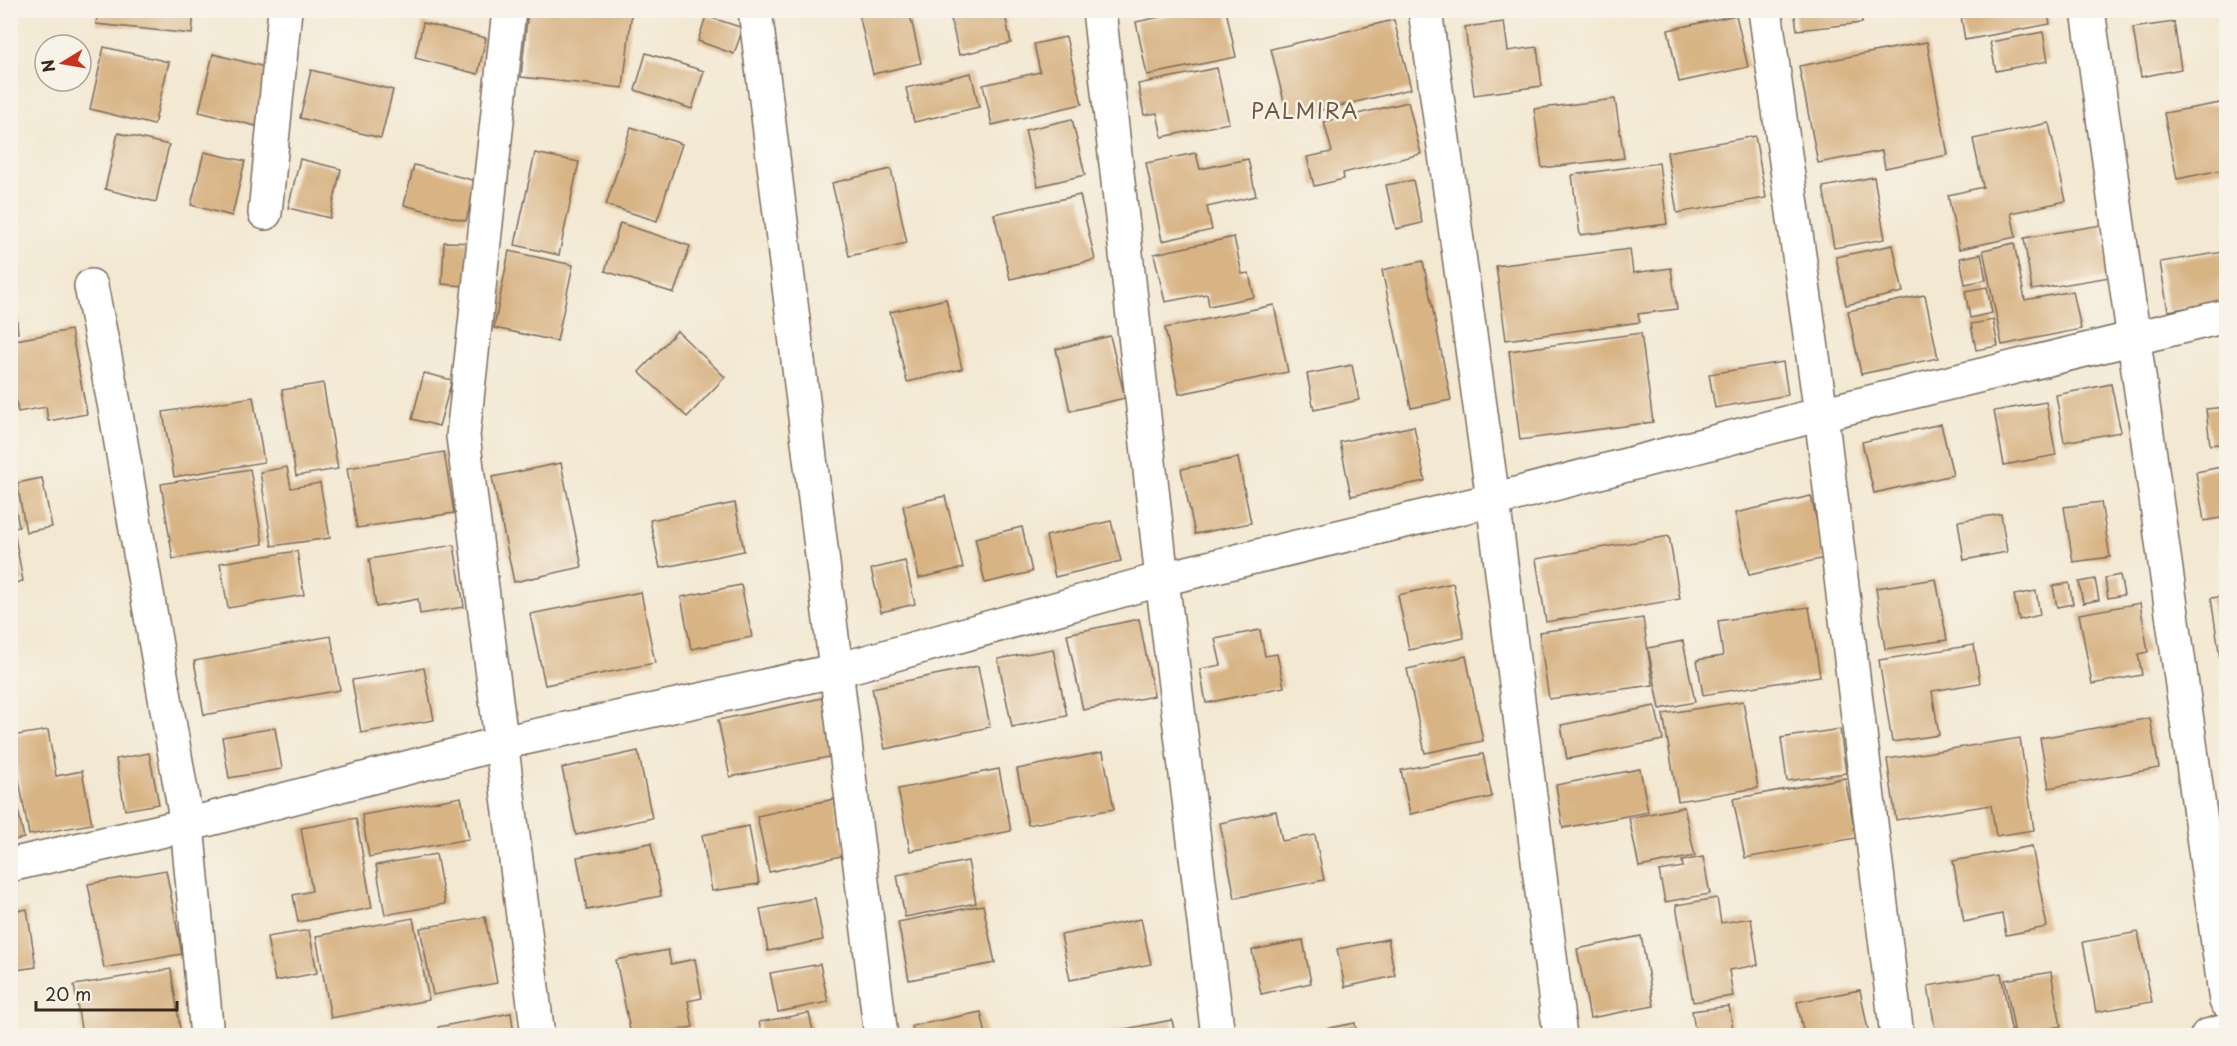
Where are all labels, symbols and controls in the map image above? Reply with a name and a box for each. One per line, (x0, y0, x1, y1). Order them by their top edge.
north arrow (33, 33, 93, 93)
text: N (34, 58, 60, 75)
district label: PALMIRA (1251, 94, 1359, 126)
scale bar (36, 974, 177, 1012)
text: 20 m (45, 980, 91, 1007)

